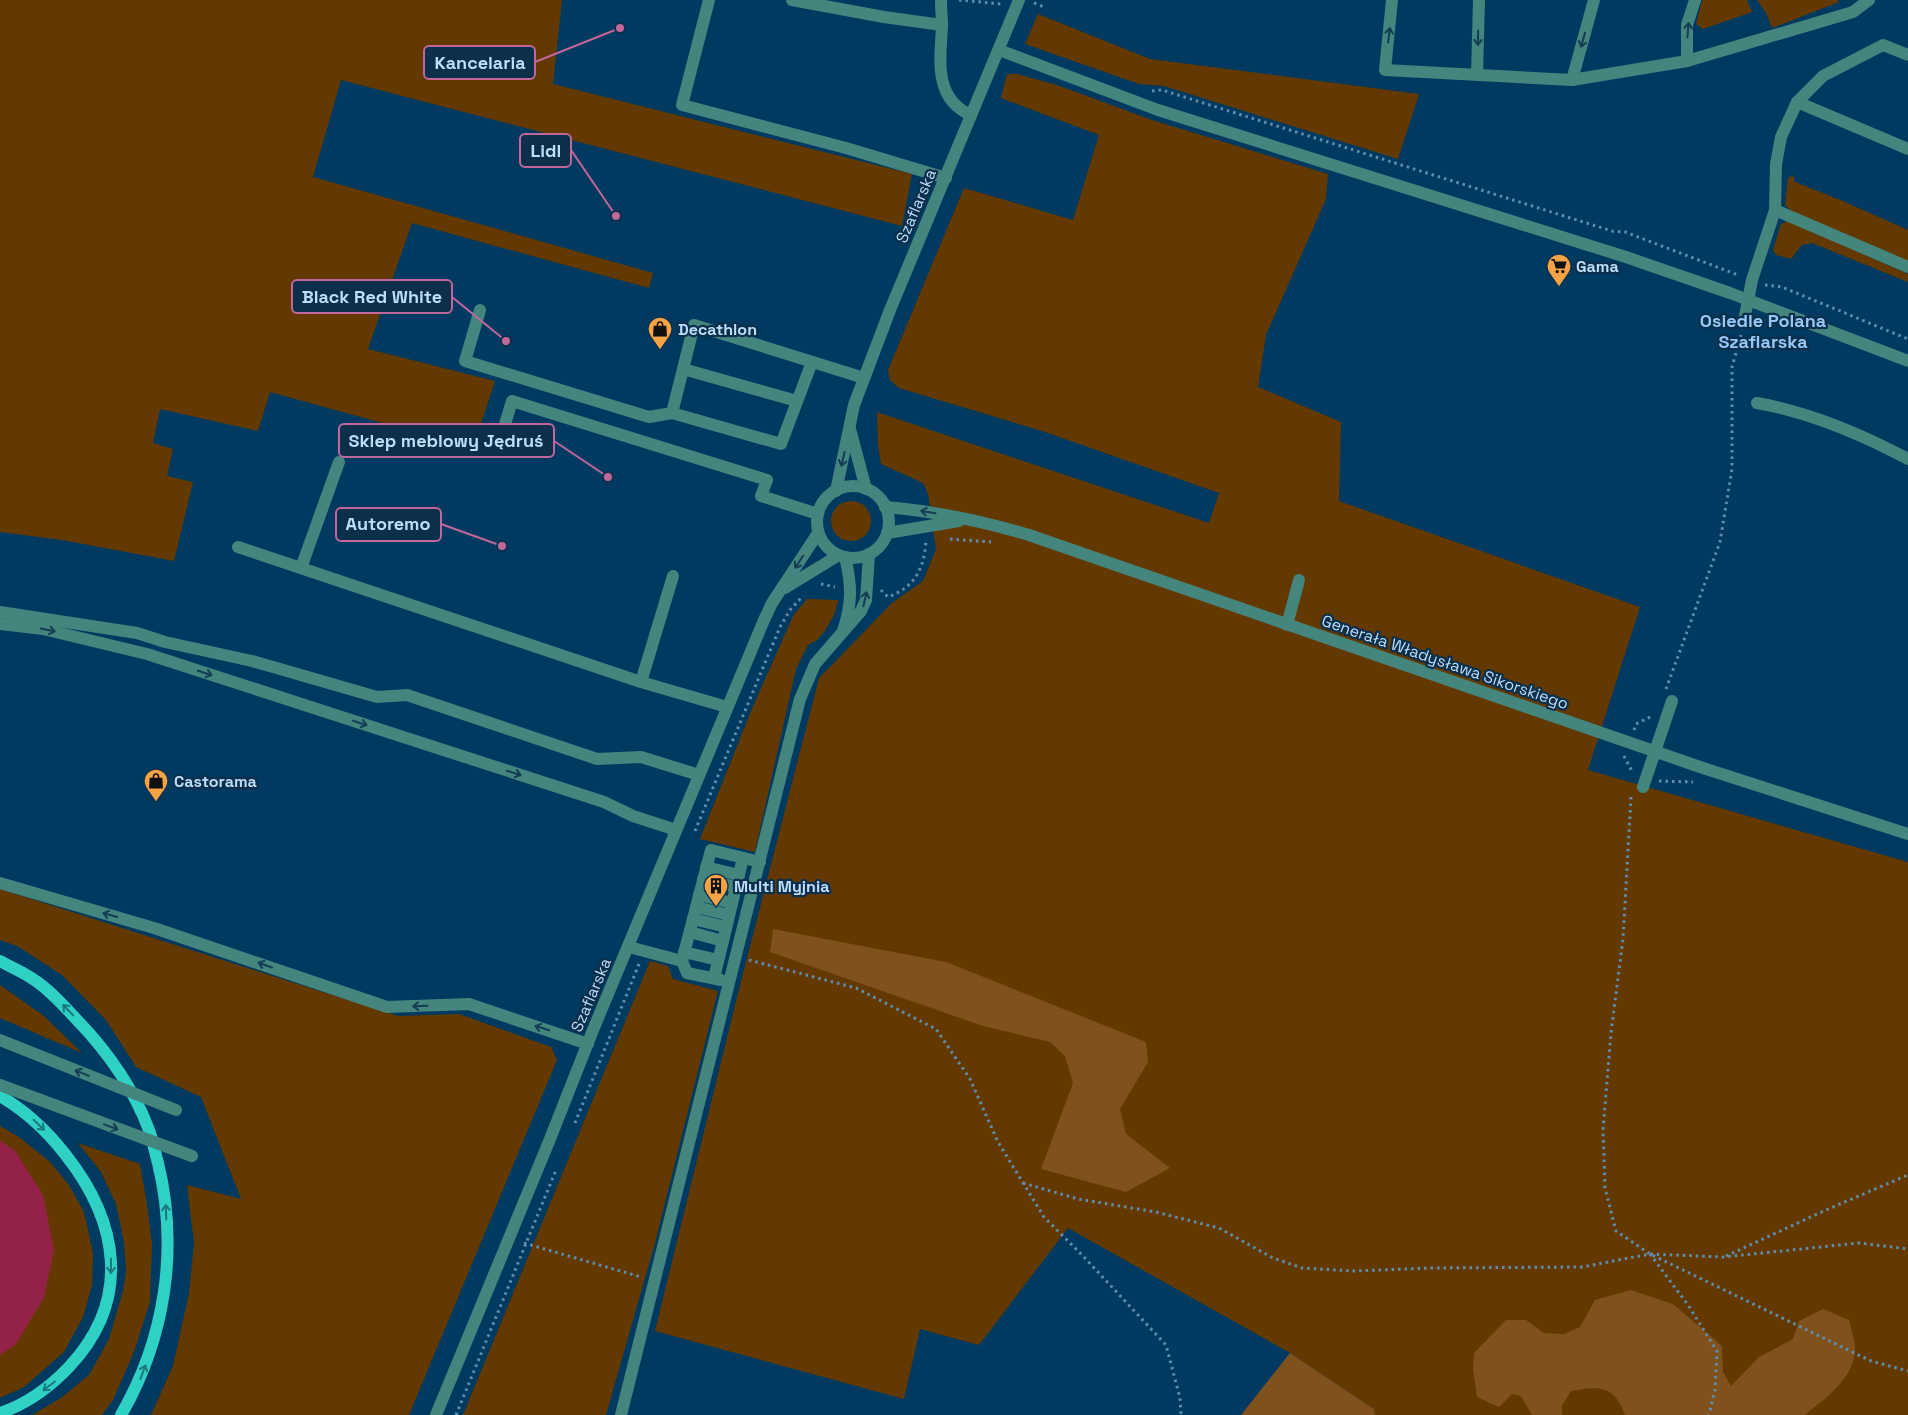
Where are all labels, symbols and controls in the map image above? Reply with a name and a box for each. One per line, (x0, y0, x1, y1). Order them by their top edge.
one-way arrow (1683, 22, 1692, 38)
one-way arrow (1384, 27, 1394, 43)
one-way arrow (1473, 29, 1483, 45)
one-way arrow (1578, 31, 1588, 47)
callout: Kancelaria (424, 46, 535, 79)
text: Kancelaria (434, 51, 526, 74)
callout: Lidl (520, 134, 571, 167)
text: Lidl (531, 139, 561, 162)
street label: Szaflarska (891, 166, 941, 246)
supermarket icon: Gama (1546, 253, 1572, 287)
place label: Gama (1576, 256, 1619, 277)
callout: Black Red White (292, 280, 452, 313)
text: Black Red White (302, 285, 442, 308)
district label: Osiedle Polana Szaflarska (1700, 309, 1827, 353)
shop icon: Decathlon (647, 316, 673, 350)
place label: Decathlon (678, 319, 757, 340)
callout: Sklep meblowy Jędruś (339, 424, 554, 457)
text: Sklep meblowy Jędruś (349, 429, 543, 452)
one-way arrow (838, 450, 847, 466)
one-way arrow (921, 506, 937, 516)
callout: Autoremo (336, 508, 441, 541)
text: Autoremo (346, 512, 430, 535)
one-way arrow (794, 555, 805, 569)
one-way arrow (861, 591, 870, 607)
street label: Generała Władysława Sikorskiego (1319, 610, 1571, 714)
one-way arrow (40, 626, 56, 635)
one-way arrow (197, 669, 212, 678)
one-way arrow (351, 719, 367, 728)
shop icon: Castorama (143, 768, 169, 802)
one-way arrow (506, 769, 522, 778)
place label: Castorama (174, 771, 257, 792)
building icon: Multi Myjnia (703, 873, 729, 907)
place label: Multi Myjnia (734, 876, 829, 897)
one-way arrow (103, 909, 119, 919)
street label: Szaflarska (566, 955, 616, 1035)
one-way arrow (257, 960, 273, 970)
one-way arrow (412, 1001, 428, 1011)
one-way arrow (62, 1004, 74, 1016)
one-way arrow (534, 1023, 550, 1033)
one-way arrow (75, 1068, 90, 1077)
one-way arrow (33, 1119, 45, 1131)
one-way arrow (103, 1123, 118, 1132)
one-way arrow (162, 1204, 171, 1220)
one-way arrow (106, 1258, 115, 1274)
one-way arrow (139, 1364, 148, 1380)
one-way arrow (43, 1381, 56, 1392)

